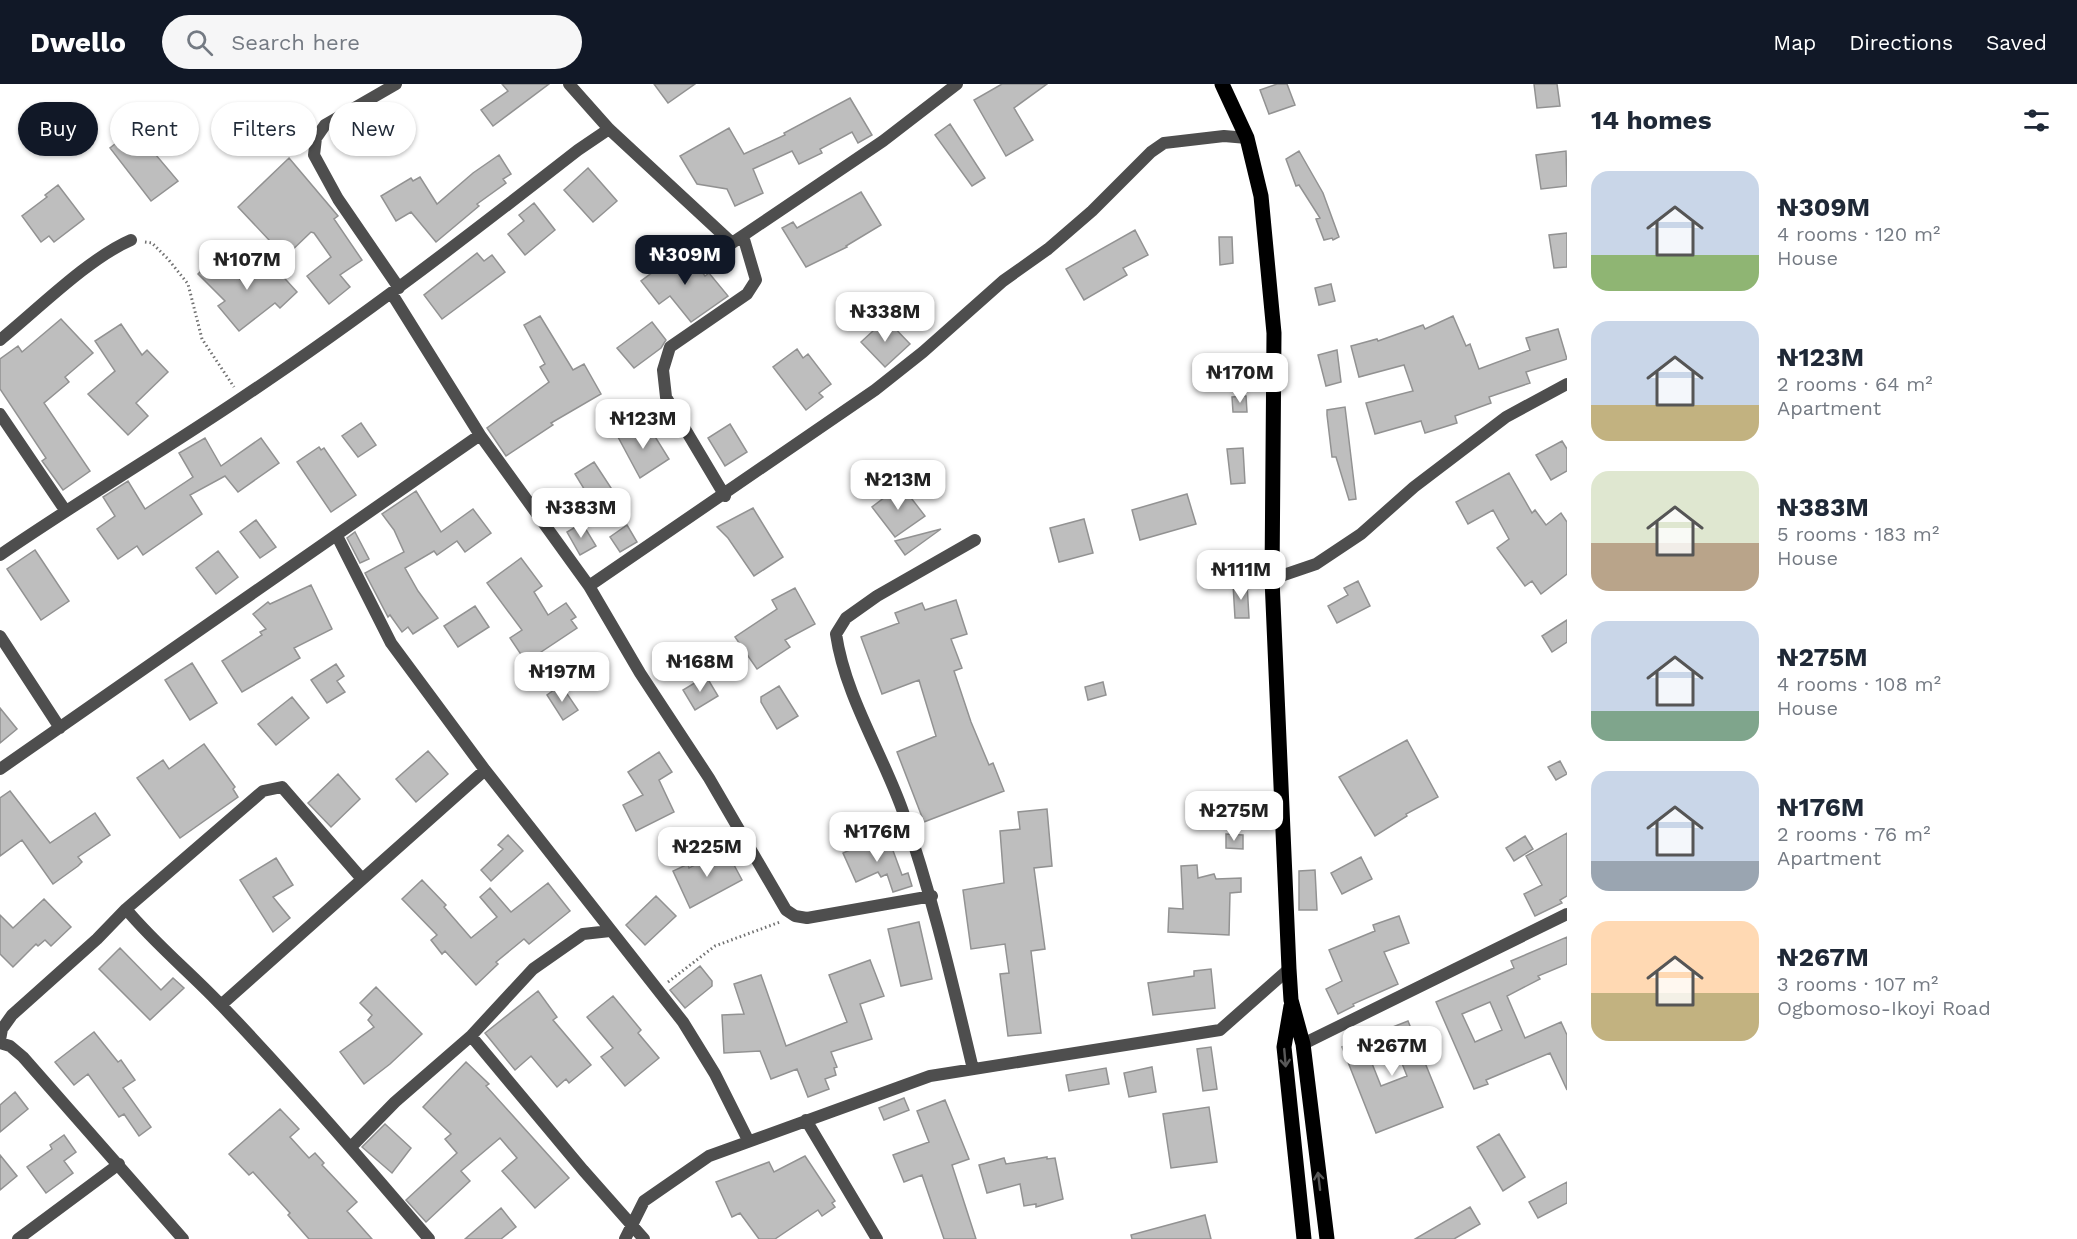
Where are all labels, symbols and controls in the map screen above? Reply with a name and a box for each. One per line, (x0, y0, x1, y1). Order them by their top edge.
search box (162, 15, 582, 69)
text: Dwello (30, 26, 126, 59)
icon: search (183, 26, 216, 59)
text: Search here (231, 30, 360, 55)
text: Map (1773, 30, 1816, 55)
text: Directions (1849, 30, 1953, 55)
text: Saved (1986, 30, 2047, 55)
chip: Buy (18, 102, 98, 156)
chip: Rent (110, 102, 199, 156)
chip: Filters (211, 102, 317, 156)
chip: New (329, 102, 416, 156)
icon: filters (2020, 104, 2053, 137)
text: 14 homes (1591, 105, 1712, 135)
text: ₦309M (1777, 192, 1870, 222)
icon: home (1639, 195, 1711, 267)
text: 4 rooms · 120 m² (1777, 222, 1940, 246)
pin: ₦309M (643, 235, 727, 286)
pin: ₦107M (205, 240, 289, 291)
text: ₦309M (649, 242, 721, 266)
text: House (1777, 246, 1838, 270)
text: ₦107M (213, 247, 281, 271)
pin: ₦338M (843, 292, 927, 343)
text: ₦338M (850, 299, 920, 323)
text: ₦123M (1777, 342, 1864, 372)
icon: home (1639, 345, 1711, 417)
pin: ₦170M (1198, 353, 1282, 404)
text: ₦170M (1206, 360, 1274, 384)
text: 2 rooms · 64 m² (1777, 372, 1933, 396)
text: Apartment (1777, 396, 1881, 420)
pin: ₦123M (601, 399, 685, 450)
text: ₦123M (609, 406, 677, 430)
pin: ₦213M (856, 460, 940, 511)
text: ₦213M (864, 467, 932, 491)
pin: ₦383M (539, 488, 623, 539)
text: ₦383M (1777, 492, 1869, 522)
text: ₦383M (546, 495, 616, 519)
icon: home (1639, 495, 1711, 567)
text: 5 rooms · 183 m² (1777, 522, 1939, 546)
text: House (1777, 546, 1838, 570)
pin: ₦111M (1199, 550, 1283, 601)
text: ₦111M (1211, 557, 1271, 581)
pin: ₦168M (658, 642, 742, 693)
text: ₦275M (1777, 642, 1868, 672)
icon: home (1639, 645, 1711, 717)
text: ₦168M (666, 649, 734, 673)
pin: ₦197M (520, 652, 604, 703)
text: ₦197M (528, 659, 596, 683)
text: 4 rooms · 108 m² (1777, 672, 1941, 696)
text: House (1777, 696, 1838, 720)
pin: ₦275M (1192, 791, 1276, 842)
text: ₦176M (1777, 792, 1864, 822)
icon: home (1639, 795, 1711, 867)
text: ₦275M (1199, 798, 1269, 822)
pin: ₦176M (835, 812, 919, 863)
text: ₦176M (843, 819, 911, 843)
text: 2 rooms · 76 m² (1777, 822, 1930, 846)
pin: ₦225M (665, 827, 749, 878)
text: ₦225M (672, 834, 742, 858)
text: Apartment (1777, 846, 1881, 870)
text: ₦267M (1777, 942, 1869, 972)
icon: home (1639, 945, 1711, 1017)
text: 3 rooms · 107 m² (1777, 972, 1938, 996)
text: Ogbomoso-Ikoyi Road (1777, 996, 1991, 1020)
pin: ₦267M (1350, 1026, 1434, 1077)
text: ₦267M (1357, 1033, 1427, 1057)
one-way arrow (1280, 1048, 1291, 1068)
one-way arrow (1314, 1172, 1325, 1191)

